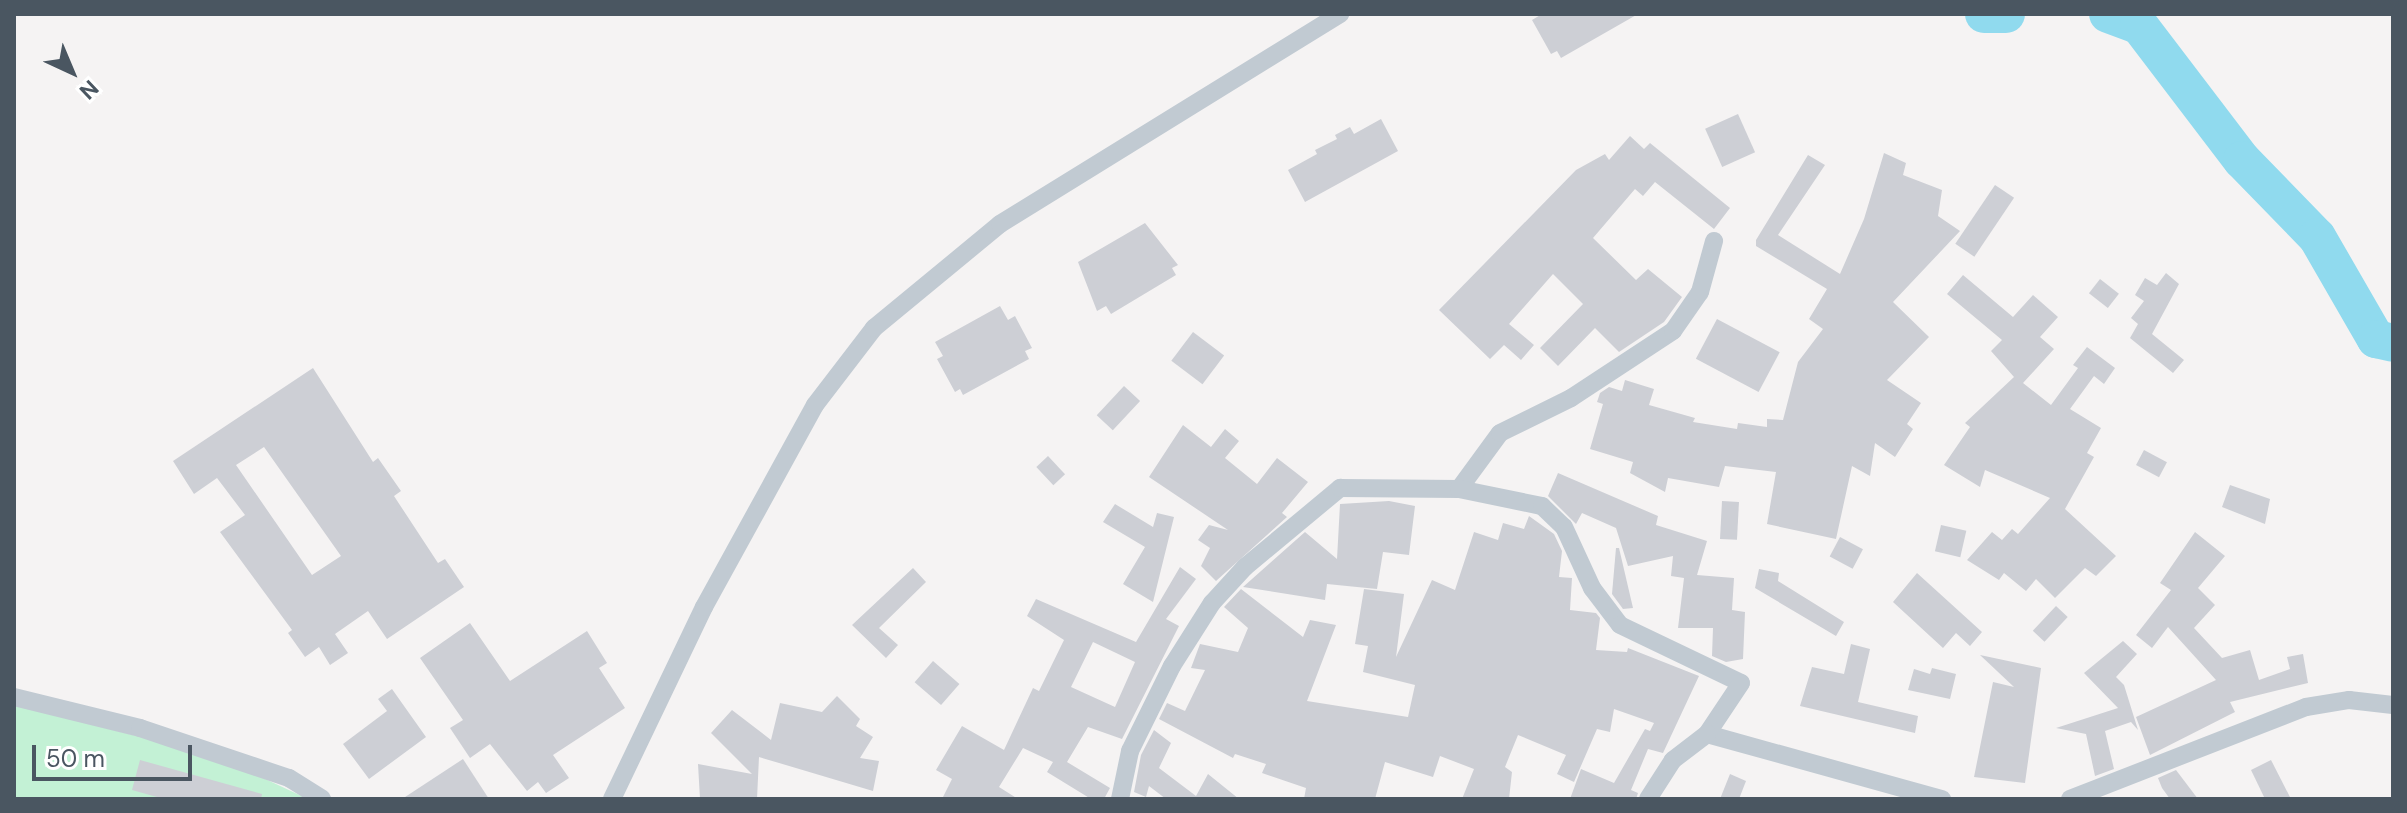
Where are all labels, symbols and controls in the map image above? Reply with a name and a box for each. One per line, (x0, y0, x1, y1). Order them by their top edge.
north arrow (32, 32, 112, 112)
text: N (73, 74, 105, 106)
scale bar (36, 729, 196, 779)
text: 50 m (46, 743, 105, 774)

